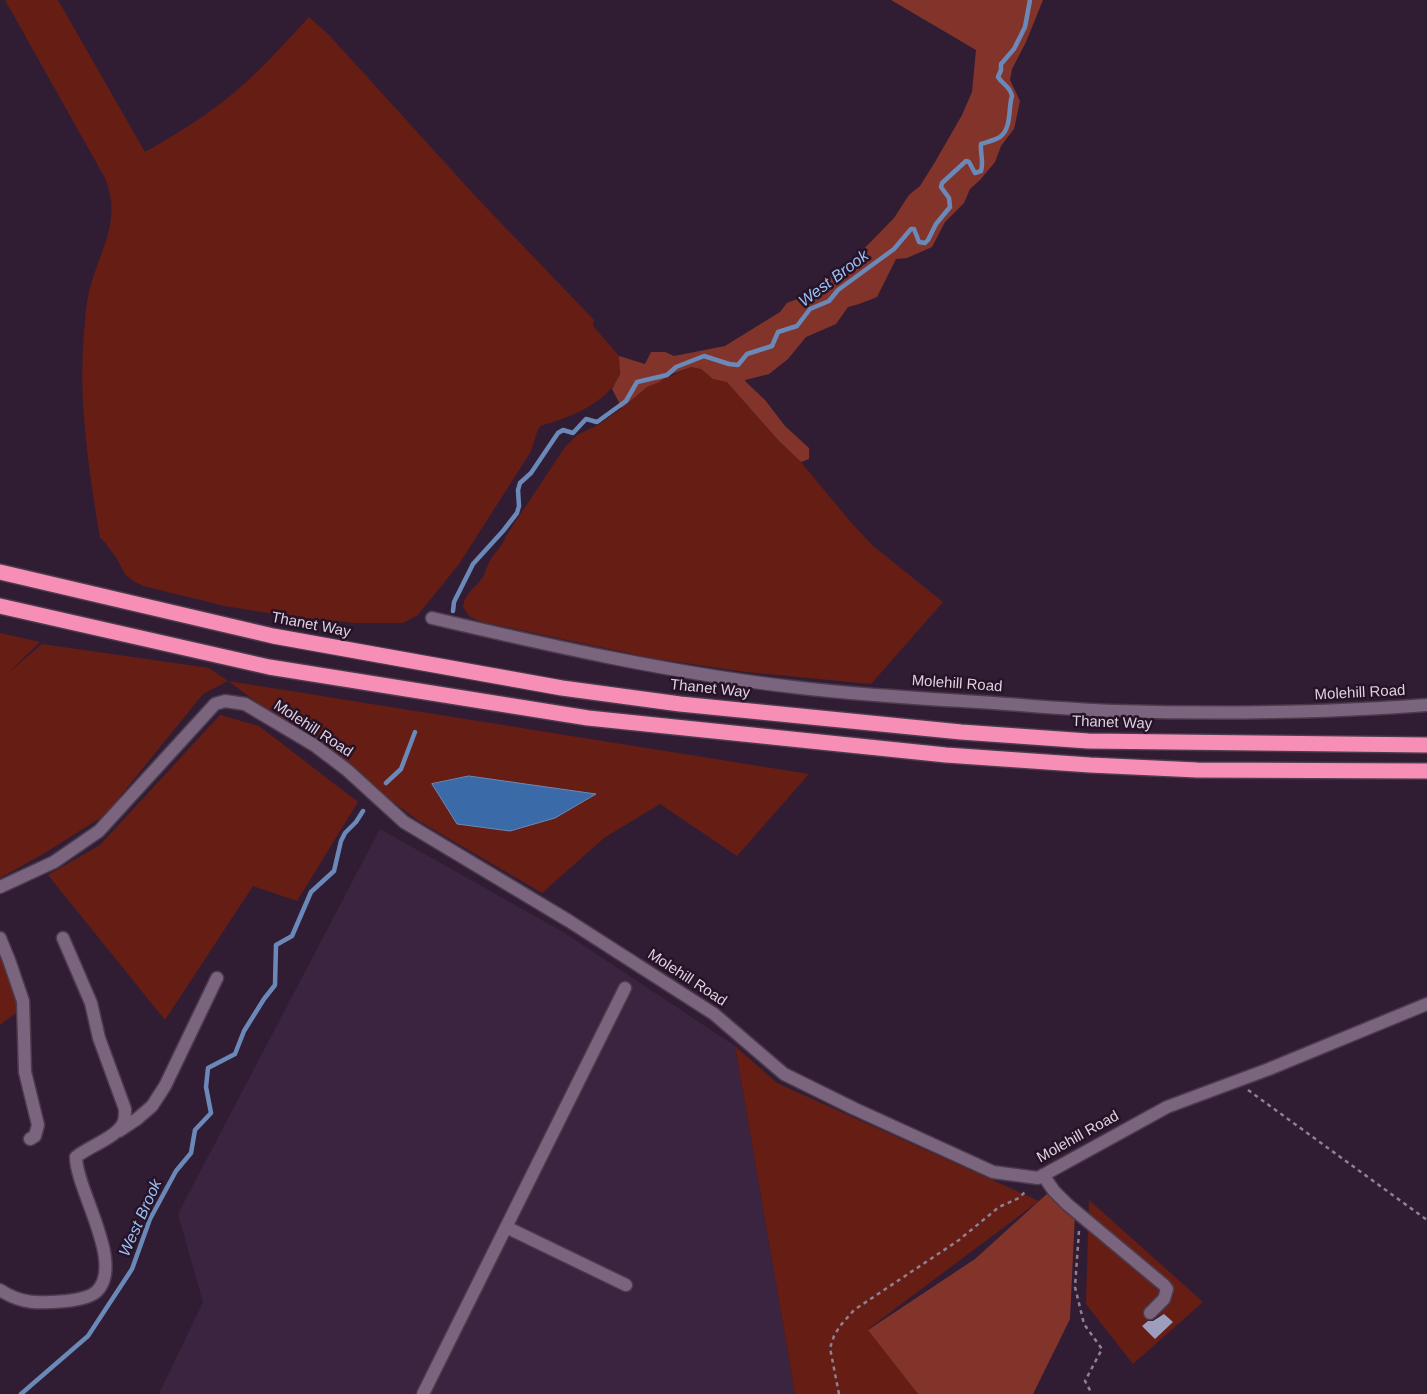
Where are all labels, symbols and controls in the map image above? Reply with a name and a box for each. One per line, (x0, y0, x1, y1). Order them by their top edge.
water label: West Brook (795, 247, 873, 311)
street label: Thanet Way (270, 609, 352, 641)
street label: Molehill Road (911, 672, 1003, 696)
street label: Thanet Way (669, 676, 751, 702)
street label: Molehill Road (1314, 682, 1406, 704)
street label: Molehill Road (270, 697, 356, 761)
street label: Thanet Way (1072, 713, 1152, 733)
street label: Molehill Road (644, 946, 730, 1010)
street label: Molehill Road (1034, 1107, 1122, 1167)
water label: West Brook (115, 1176, 167, 1260)

